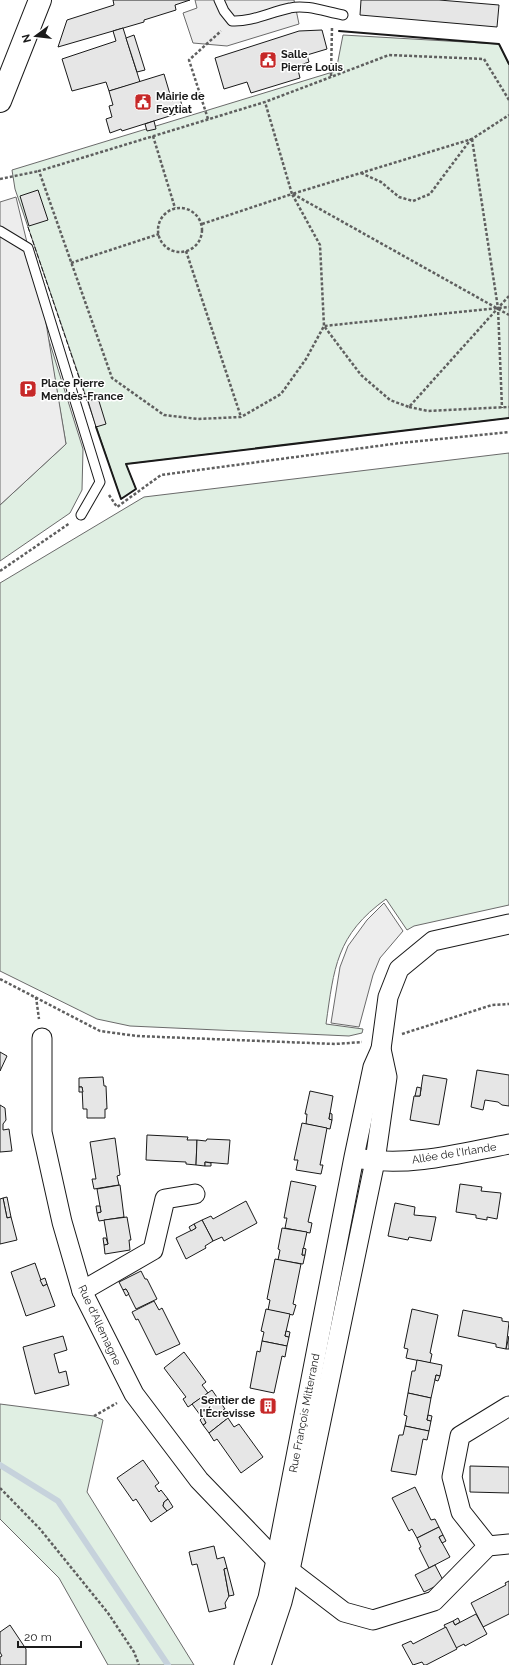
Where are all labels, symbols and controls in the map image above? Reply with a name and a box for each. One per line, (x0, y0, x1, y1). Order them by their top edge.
north arrow (16, 16, 56, 56)
text: N (19, 33, 34, 44)
place label: Salle Pierre Louis (281, 48, 344, 74)
public building icon: Salle Pierre Louis (258, 50, 278, 70)
place label: Mairie de Feytiat (156, 90, 205, 116)
public building icon: Mairie de Feytiat (133, 92, 153, 112)
place label: Place Pierre Mendès-France (41, 377, 124, 403)
parking icon: Place Pierre Mendès-France (18, 379, 38, 399)
street label: Allée de l'Irlande (411, 1140, 498, 1167)
street label: Rue d'Allemagne (75, 1283, 124, 1368)
street label: Rue François Mitterrand (287, 1352, 322, 1474)
place label: Sentier de l'Écrevisse (200, 1394, 255, 1420)
building icon: Sentier de l'Écrevisse (258, 1396, 278, 1416)
scale bar (18, 1623, 81, 1649)
text: 20 m (24, 1630, 52, 1644)

